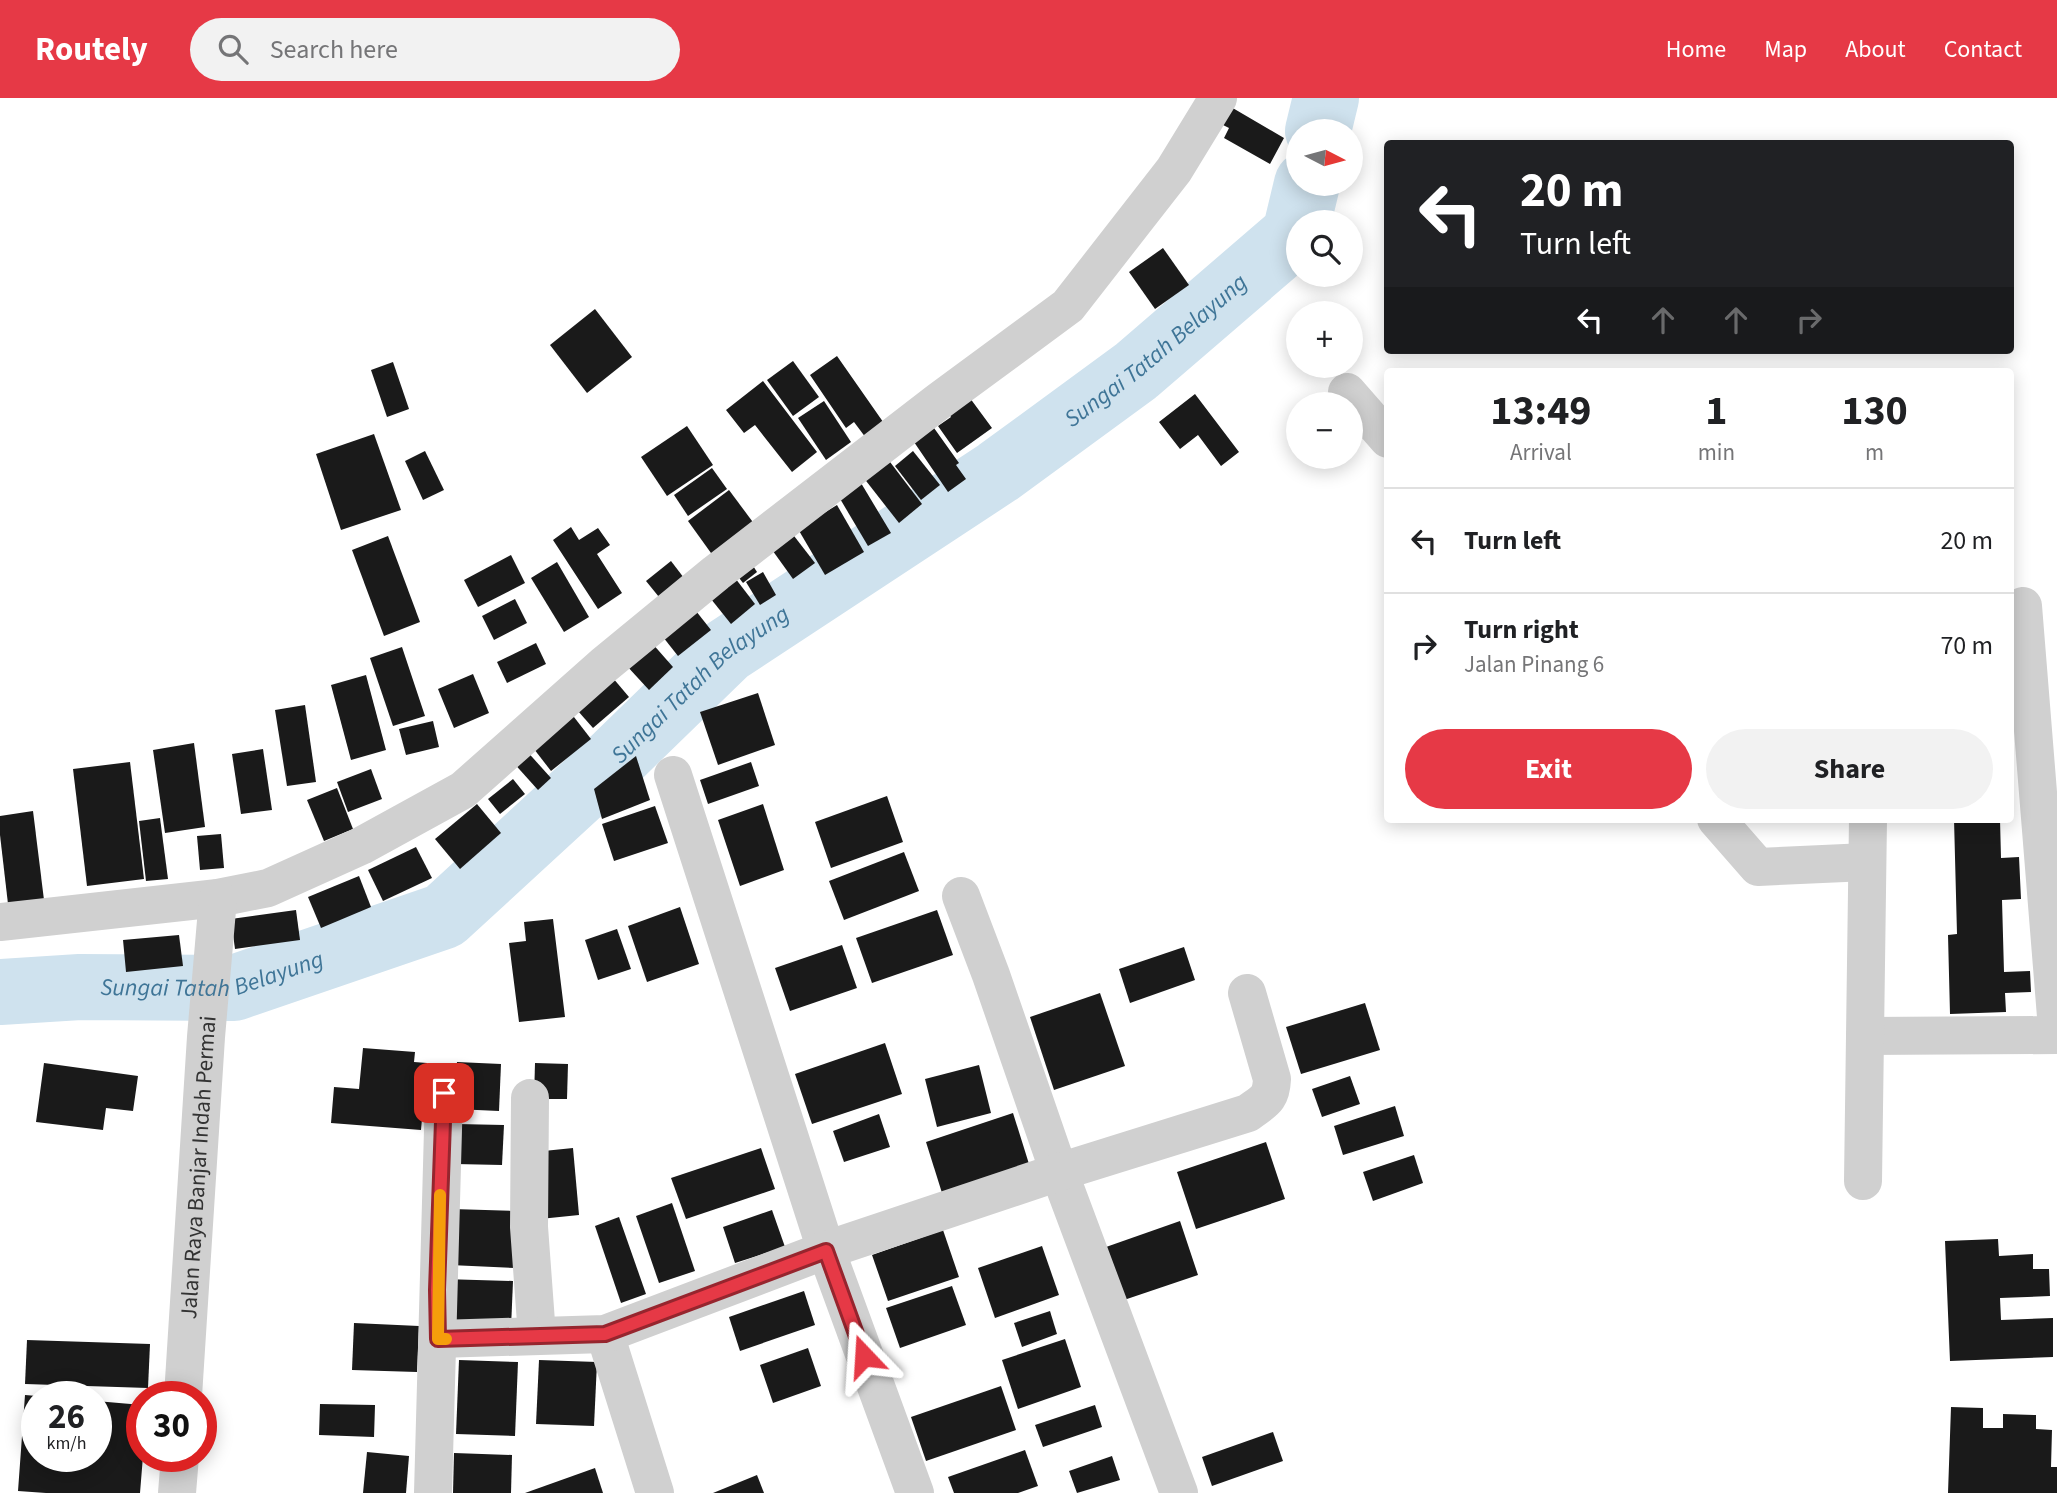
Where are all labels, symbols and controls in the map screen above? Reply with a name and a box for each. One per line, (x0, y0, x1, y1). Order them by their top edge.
search box (190, 18, 680, 81)
text: Routely (35, 26, 148, 73)
icon: search (214, 30, 252, 68)
text: Search here (270, 31, 398, 68)
text: Home (1666, 32, 1726, 67)
text: Map (1764, 32, 1807, 67)
text: About (1845, 32, 1906, 67)
text: Contact (1944, 32, 2022, 67)
north arrow (1286, 119, 1363, 196)
map controls (1286, 119, 1363, 469)
text: 20 m (1520, 156, 1624, 226)
icon: left (1405, 168, 1496, 259)
button: search (1286, 210, 1363, 287)
text: Turn left (1520, 221, 1631, 267)
water label: Sungai Tatah Belayung (1057, 265, 1255, 436)
button: + (1286, 301, 1363, 378)
icon: left (1571, 301, 1609, 339)
icon: ahead (1644, 301, 1682, 339)
icon: ahead (1717, 301, 1755, 339)
icon: right (1790, 301, 1828, 339)
text: 13:49 (1490, 381, 1592, 441)
text: 1 (1705, 381, 1727, 441)
text: 130 (1841, 381, 1908, 441)
button: − (1286, 392, 1363, 469)
text: Arrival (1510, 436, 1572, 469)
text: min (1698, 436, 1735, 469)
text: m (1865, 436, 1884, 469)
icon: left (1405, 522, 1443, 560)
text: Turn left (1464, 522, 1561, 559)
text: 20 m (1940, 522, 1993, 559)
water label: Sungai Tatah Belayung (603, 597, 796, 771)
text: Turn right (1464, 611, 1579, 648)
icon: right (1405, 627, 1443, 665)
text: 70 m (1940, 627, 1993, 664)
text: Jalan Pinang 6 (1464, 648, 1604, 681)
button: Exit (1405, 729, 1692, 809)
button: Share (1706, 729, 1993, 809)
water label: Sungai Tatah Belayung (100, 941, 328, 1006)
street label: Jalan Raya Banjar Indah Permai (171, 1014, 224, 1320)
pin (414, 1063, 474, 1123)
icon: arrive (425, 1074, 463, 1112)
position arrow (827, 1319, 901, 1393)
speed limit sign: 30 (126, 1381, 217, 1472)
text: 26 (48, 1392, 85, 1442)
text: km/h (47, 1431, 86, 1456)

